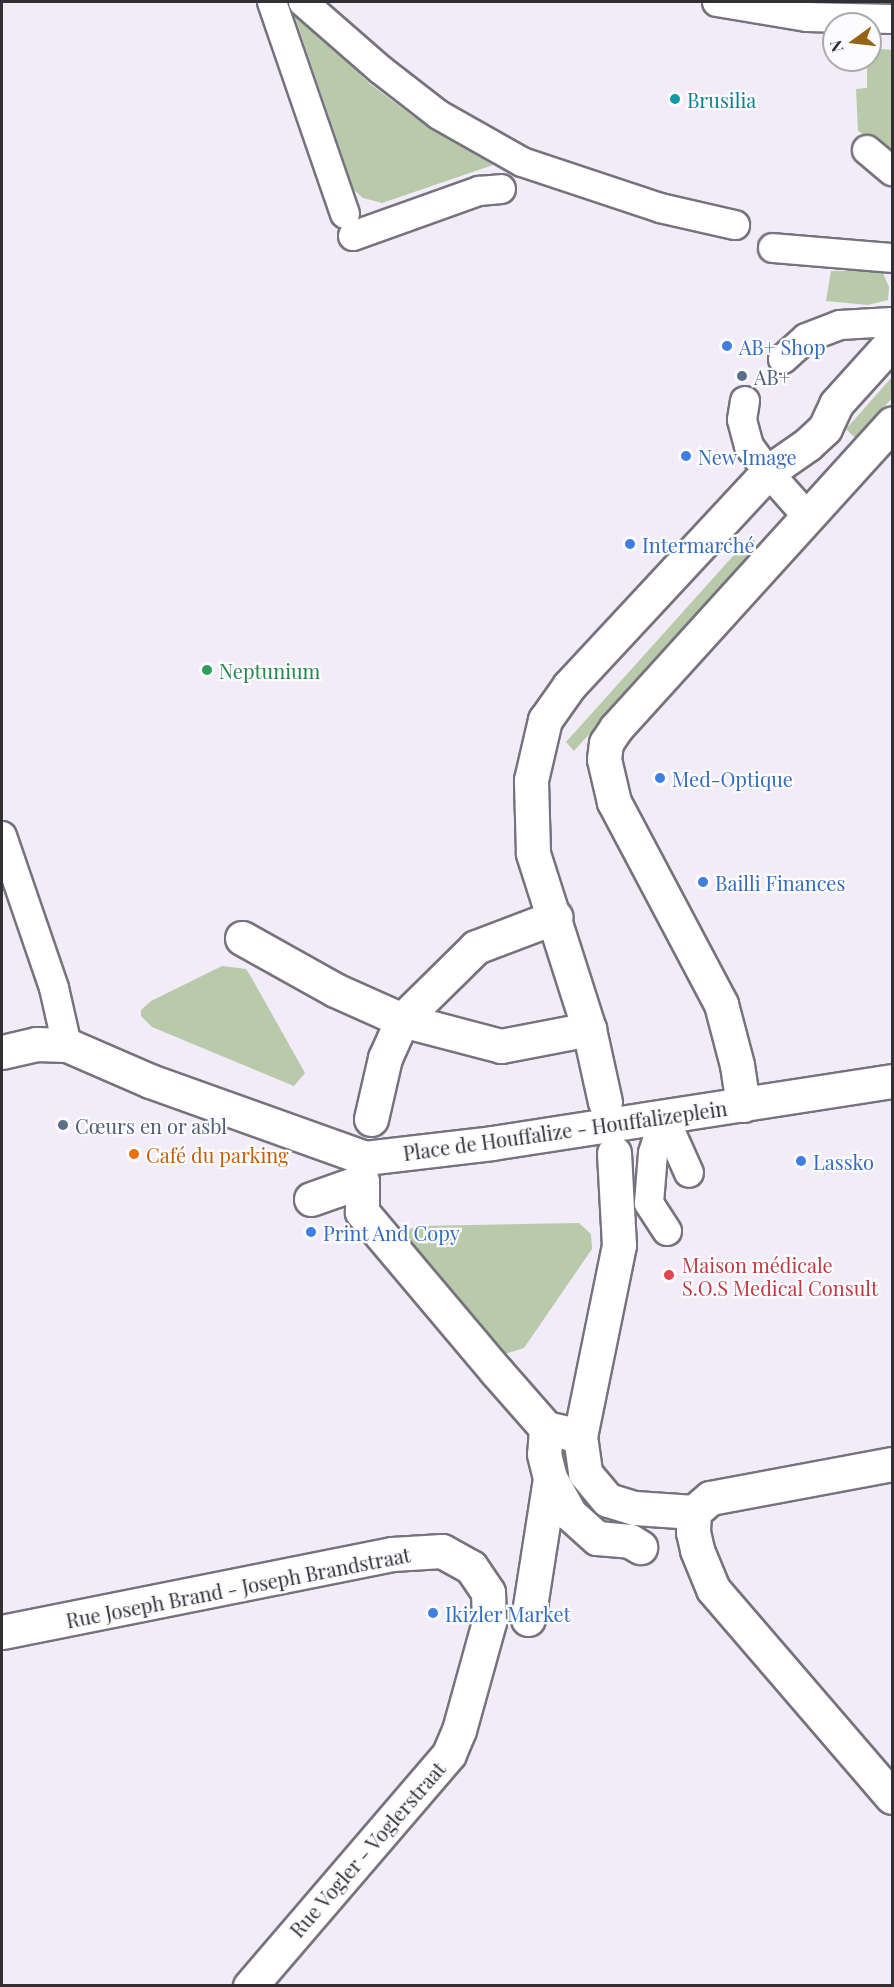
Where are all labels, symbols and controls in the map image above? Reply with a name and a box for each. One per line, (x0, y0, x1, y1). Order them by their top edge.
north arrow (822, 12, 882, 72)
text: N (824, 38, 848, 55)
place label: Brusilia (687, 87, 756, 111)
marker: Brusilia (668, 92, 682, 106)
place label: AB+ Shop (739, 334, 826, 358)
marker: AB+ Shop (720, 339, 734, 353)
place label: AB+ (754, 364, 790, 388)
marker: AB+ (735, 369, 749, 383)
place label: New Image (698, 444, 797, 468)
marker: New Image (679, 449, 693, 463)
place label: Intermarché (642, 532, 755, 556)
marker: Intermarché (623, 537, 637, 551)
place label: Neptunium (219, 658, 320, 682)
marker: Neptunium (200, 663, 214, 677)
place label: Med-Optique (672, 766, 793, 790)
marker: Med-Optique (653, 771, 667, 785)
place label: Bailli Finances (715, 870, 845, 894)
marker: Bailli Finances (696, 875, 710, 889)
street label: Place de Houffalize - Houffalizeplein (401, 1095, 729, 1165)
place label: Cœurs en or asbl (75, 1113, 227, 1137)
marker: Cœurs en or asbl (56, 1118, 70, 1132)
place label: Café du parking (146, 1142, 289, 1166)
marker: Café du parking (127, 1147, 141, 1161)
place label: Lassko (813, 1149, 874, 1173)
marker: Lassko (794, 1154, 808, 1168)
place label: Print And Copy (323, 1220, 461, 1244)
marker: Print And Copy (304, 1225, 318, 1239)
place label: Maison médicale S.O.S Medical Consult (682, 1252, 878, 1299)
marker: Maison médicale S.O.S Medical Consult (660, 1266, 678, 1284)
street label: Rue Joseph Brand - Joseph Brandstraat (64, 1542, 412, 1632)
place label: Ikizler Market (445, 1601, 571, 1625)
marker: Ikizler Market (426, 1606, 440, 1620)
street label: Rue Vogler - Voglerstraat (284, 1756, 450, 1942)

